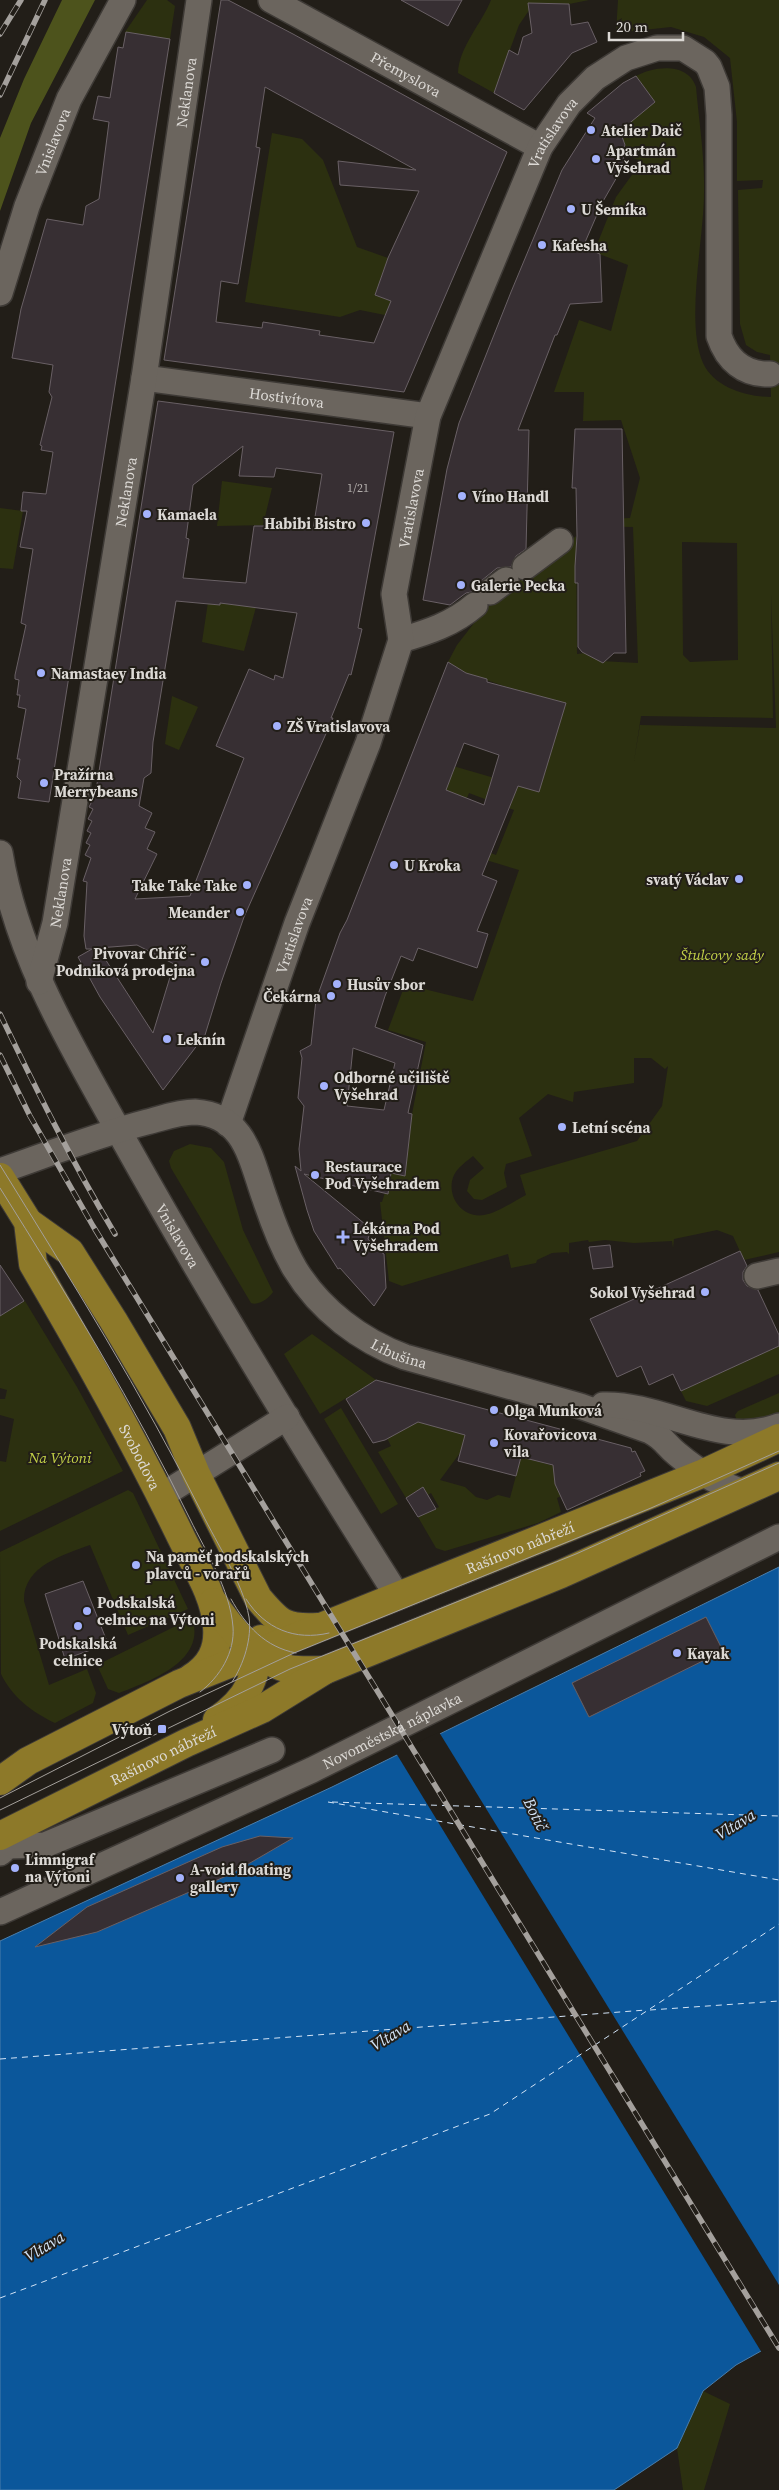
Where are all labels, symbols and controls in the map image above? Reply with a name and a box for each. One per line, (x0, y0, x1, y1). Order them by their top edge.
scale bar (609, 10, 683, 42)
text: 20 m (616, 16, 648, 37)
street label: Přemyslova (367, 46, 445, 102)
street label: Neklanova (170, 55, 201, 129)
street label: Vratislavova (522, 91, 582, 171)
street label: Vnislavova (29, 104, 75, 179)
place label: Atelier Daič (601, 120, 682, 141)
marker: Atelier Daič (585, 124, 597, 136)
place label: Apartmán Vyšehrad (606, 140, 676, 178)
marker: Apartmán Vyšehrad (590, 153, 602, 165)
place label: U Šemíka (581, 199, 647, 220)
marker: U Šemíka (565, 203, 577, 215)
place label: Kafesha (552, 235, 608, 256)
marker: Kafesha (536, 239, 548, 251)
street label: Hostivítova (248, 382, 326, 413)
street label: Neklanova (109, 455, 142, 528)
street label: Vratislavova (392, 466, 428, 550)
house number: 1/21 (347, 480, 369, 496)
place label: Víno Handl (472, 486, 549, 507)
marker: Víno Handl (456, 490, 468, 502)
place label: Kamaela (157, 504, 218, 525)
marker: Kamaela (141, 508, 153, 520)
place label: Habibi Bistro (264, 513, 357, 534)
marker: Habibi Bistro (360, 517, 372, 529)
place label: Galerie Pecka (471, 575, 566, 596)
marker: Galerie Pecka (455, 579, 467, 591)
place label: Namastaey India (51, 663, 168, 684)
marker: Namastaey India (35, 667, 47, 679)
place label: ZŠ Vratislavova (287, 716, 391, 737)
marker: ZŠ Vratislavova (271, 720, 283, 732)
place label: Pražírna Merrybeans (54, 764, 138, 802)
marker: Pražírna Merrybeans (38, 777, 50, 789)
place label: U Kroka (404, 855, 462, 876)
street label: Neklanova (44, 856, 76, 929)
marker: U Kroka (388, 859, 400, 871)
place label: svatý Václav (646, 869, 729, 890)
marker: svatý Václav (733, 873, 745, 885)
place label: Take Take Take (132, 875, 237, 896)
marker: Take Take Take (241, 879, 253, 891)
street label: Vratislavova (270, 893, 317, 977)
place label: Meander (168, 902, 230, 923)
marker: Meander (234, 906, 246, 918)
place label: Pivovar Chříč - Podniková prodejna (56, 943, 196, 981)
park label: Štulcovy sady (680, 944, 765, 965)
marker: Pivovar Chříč - Podniková prodejna (199, 956, 211, 968)
place label: Husův sbor (347, 974, 425, 995)
marker: Husův sbor (331, 978, 343, 990)
place label: Čekárna (263, 986, 322, 1007)
marker: Čekárna (325, 990, 337, 1002)
place label: Leknín (177, 1029, 225, 1050)
marker: Leknín (161, 1033, 173, 1045)
place label: Odborné učiliště Vyšehrad (334, 1067, 450, 1105)
marker: Odborné učiliště Vyšehrad (318, 1080, 330, 1092)
place label: Letní scéna (572, 1117, 651, 1138)
marker: Letní scéna (556, 1121, 568, 1133)
place label: Restaurace Pod Vyšehradem (325, 1156, 440, 1194)
marker: Restaurace Pod Vyšehradem (309, 1169, 321, 1181)
street label: Vnislavova (151, 1199, 205, 1272)
place label: Lékárna Pod Vyšehradem (353, 1218, 440, 1256)
marker: Lékárna Pod Vyšehradem (337, 1231, 349, 1243)
place label: Sokol Vyšehrad (590, 1282, 695, 1303)
marker: Sokol Vyšehrad (699, 1286, 711, 1298)
street label: Libušina (367, 1333, 430, 1373)
place label: Olga Munková (504, 1400, 603, 1421)
marker: Olga Munková (488, 1404, 500, 1416)
street label: Svobodova (115, 1420, 166, 1494)
place label: Kovařovicova vila (503, 1424, 598, 1462)
marker: Kovařovicova vila (488, 1437, 500, 1449)
park label: Na Výtoni (28, 1447, 92, 1468)
street label: Rašínovo nábřeží (462, 1516, 578, 1578)
place label: Na paměť podskalských plavců - vorařů (146, 1546, 309, 1584)
marker: Na paměť podskalských plavců - vorařů (130, 1559, 142, 1571)
place label: Podskalská celnice na Výtoni (97, 1592, 215, 1630)
marker: Podskalská celnice na Výtoni (81, 1605, 93, 1617)
marker: Podskalská celnice (72, 1620, 84, 1632)
place label: Podskalská celnice (39, 1633, 118, 1671)
place label: Kayak (687, 1643, 730, 1664)
marker: Kayak (671, 1647, 683, 1659)
street label: Novoměstská náplavka (319, 1687, 465, 1774)
place label: Výtoň (112, 1719, 152, 1740)
street label: Rašínovo nábřeží (106, 1720, 220, 1790)
marker: Výtoň (156, 1723, 168, 1735)
water label: Botič (518, 1793, 554, 1835)
water label: Vltava (711, 1803, 760, 1845)
place label: Limnigraf na Výtoni (25, 1849, 96, 1887)
place label: A-void floating gallery (190, 1859, 291, 1897)
marker: Limnigraf na Výtoni (9, 1862, 21, 1874)
marker: A-void floating gallery (174, 1872, 186, 1884)
water label: Vltava (366, 2014, 415, 2056)
water label: Vltava (20, 2225, 69, 2267)

